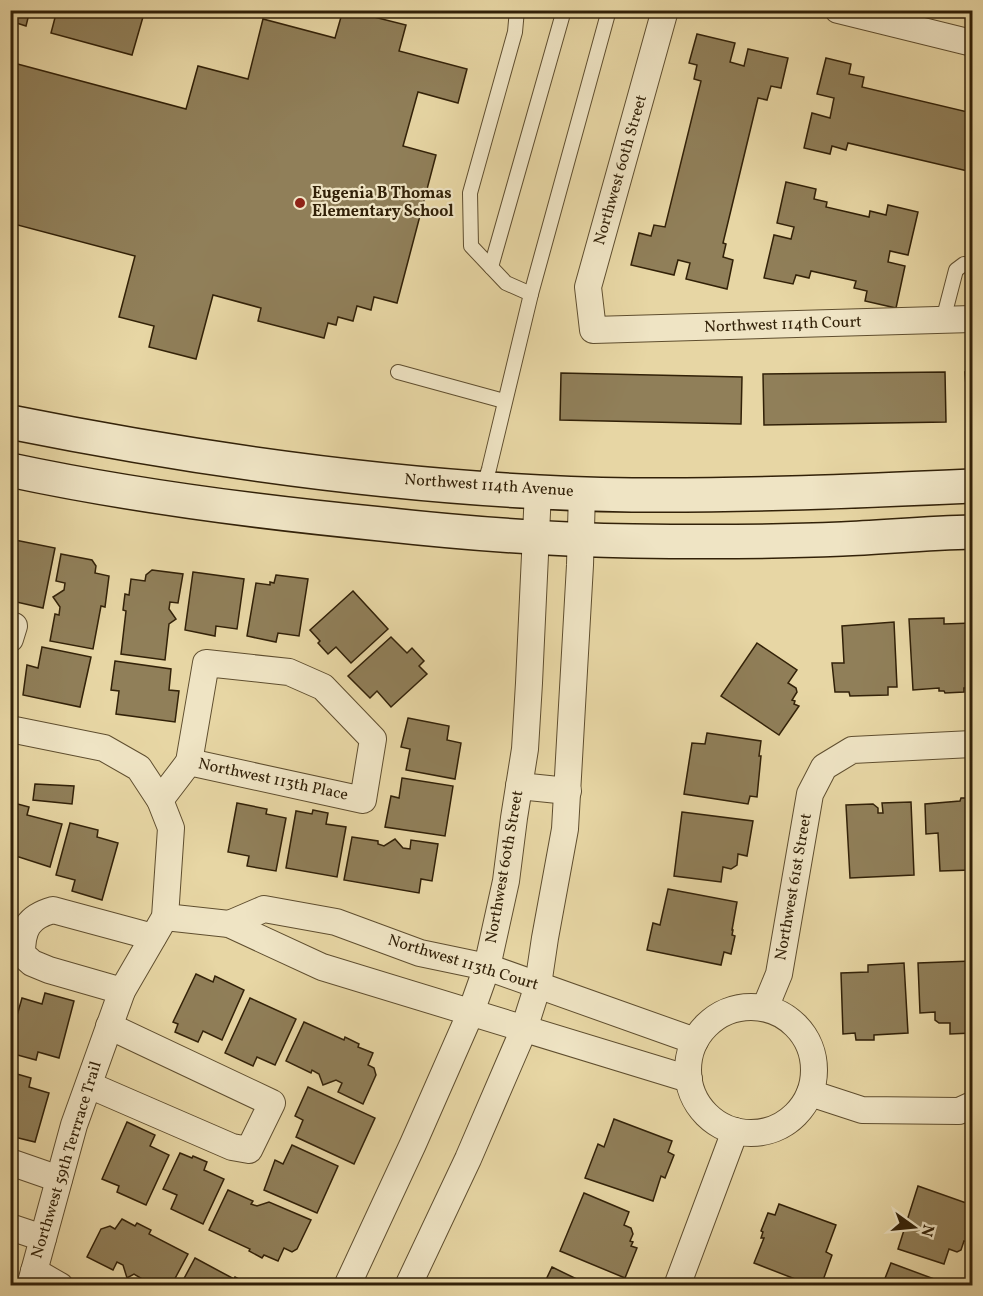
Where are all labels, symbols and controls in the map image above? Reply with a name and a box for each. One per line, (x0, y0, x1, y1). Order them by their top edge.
street label: Northwest 60th Street (589, 92, 653, 248)
place label: Eugenia B Thomas Elementary School (312, 183, 454, 223)
marker: Eugenia B Thomas Elementary School (293, 196, 307, 210)
street label: Northwest 114th Court (704, 311, 863, 339)
street label: Northwest 114th Avenue (404, 469, 574, 503)
street label: Northwest 113th Place (196, 753, 350, 807)
street label: Northwest 60th Street (481, 788, 529, 945)
street label: Northwest 61st Street (770, 811, 818, 962)
street label: Northwest 113th Court (385, 930, 541, 996)
street label: Northwest 59th Terrrace Trail (27, 1059, 108, 1261)
north arrow (884, 1197, 944, 1257)
text: N (914, 1222, 939, 1239)

